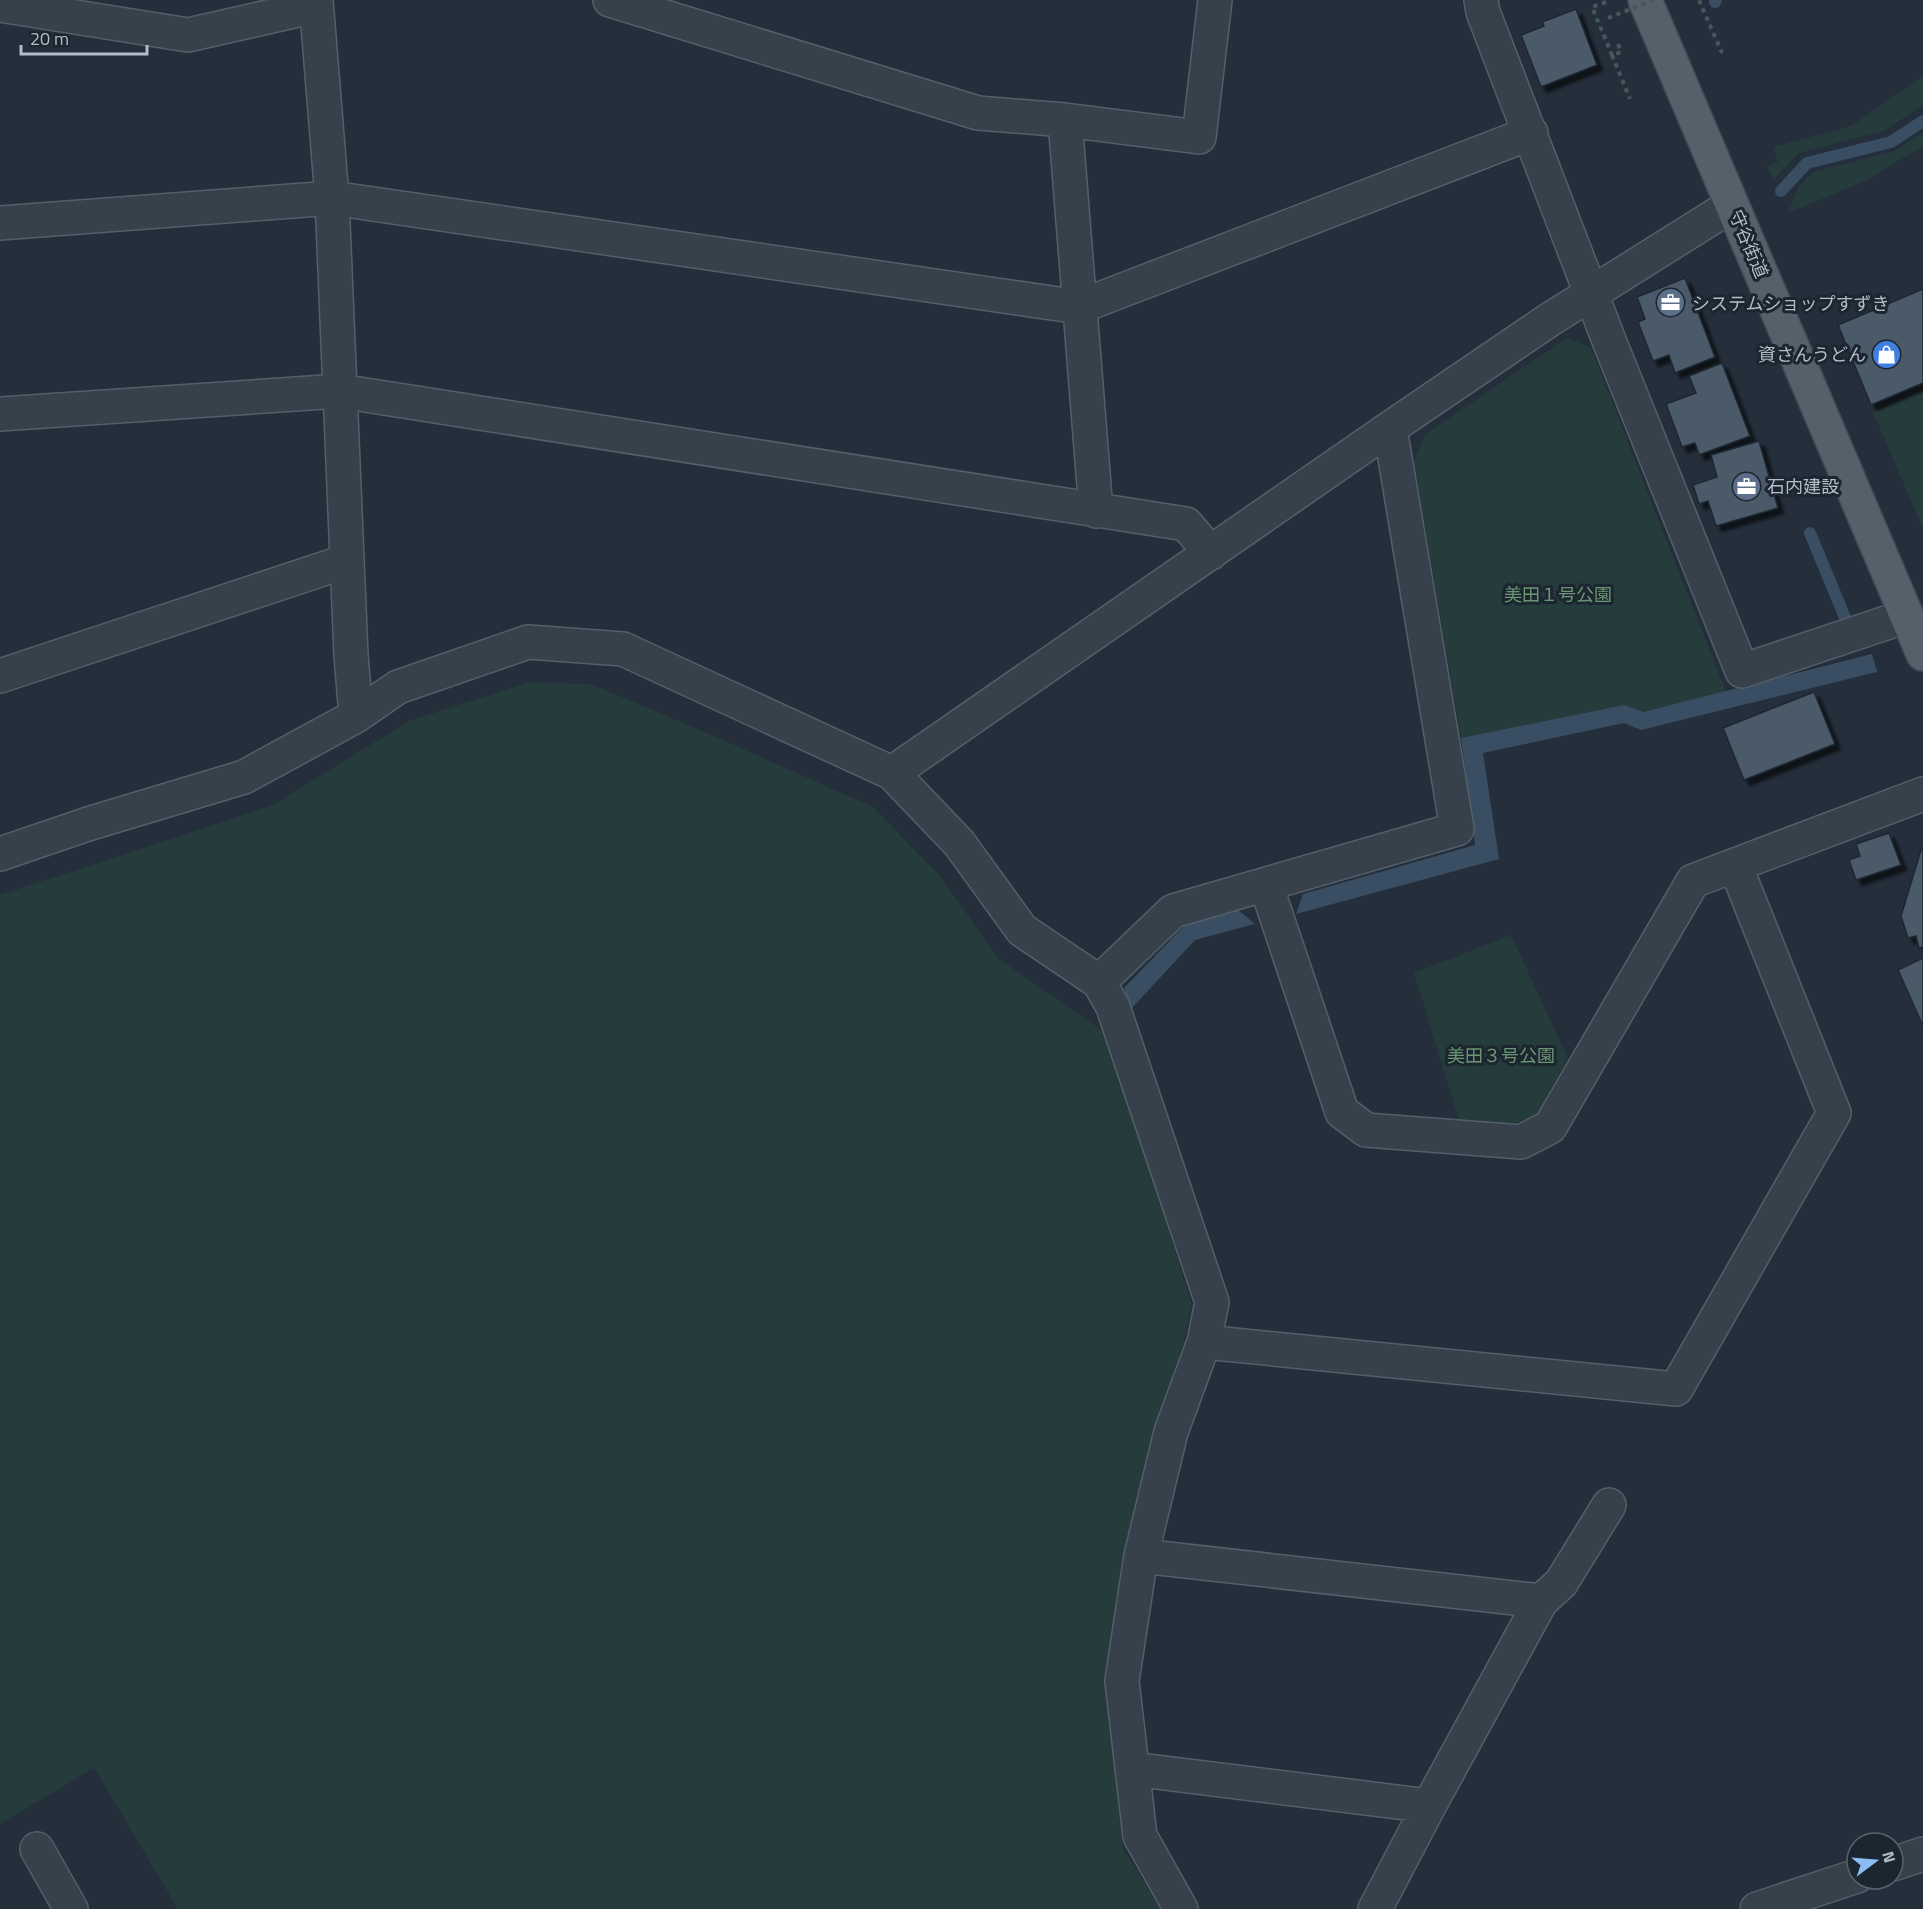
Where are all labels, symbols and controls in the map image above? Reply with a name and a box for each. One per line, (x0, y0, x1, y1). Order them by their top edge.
scale bar (21, 18, 147, 56)
text: 20 m (30, 25, 69, 52)
street label: 守谷街道 (1723, 206, 1775, 282)
office icon: システムショップすずき (1655, 287, 1687, 319)
place label: システムショップすずき (1692, 290, 1889, 317)
shop icon: 資さんうどん (1871, 338, 1903, 370)
place label: 資さんうどん (1758, 341, 1866, 368)
office icon: 石内建設 (1730, 470, 1762, 502)
place label: 石内建設 (1767, 473, 1839, 500)
park label: 美田１号公園 (1504, 581, 1612, 608)
park label: 美田３号公園 (1447, 1042, 1555, 1069)
north arrow (1845, 1831, 1905, 1891)
text: N (1876, 1848, 1902, 1866)

